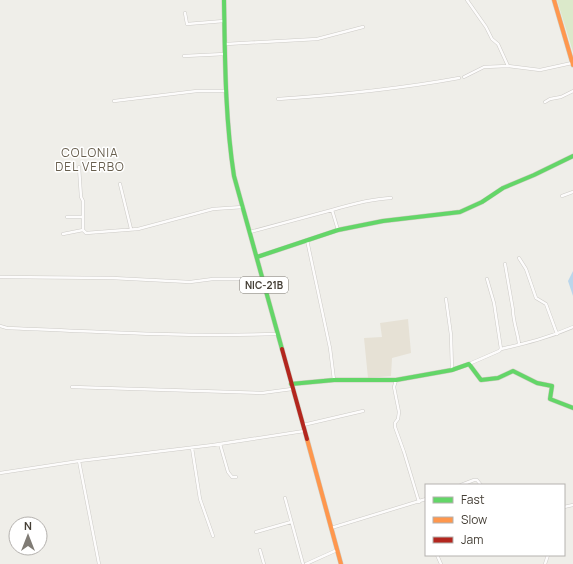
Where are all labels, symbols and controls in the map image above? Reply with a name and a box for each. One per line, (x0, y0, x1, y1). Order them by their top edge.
district label: COLONIA DEL VERBO (55, 144, 125, 175)
road number: NIC-21B (240, 277, 288, 293)
legend (425, 484, 565, 556)
text: Fast (461, 491, 485, 508)
text: Slow (461, 511, 487, 528)
north arrow (8, 516, 48, 556)
text: N (24, 518, 32, 533)
text: Jam (461, 531, 483, 548)

